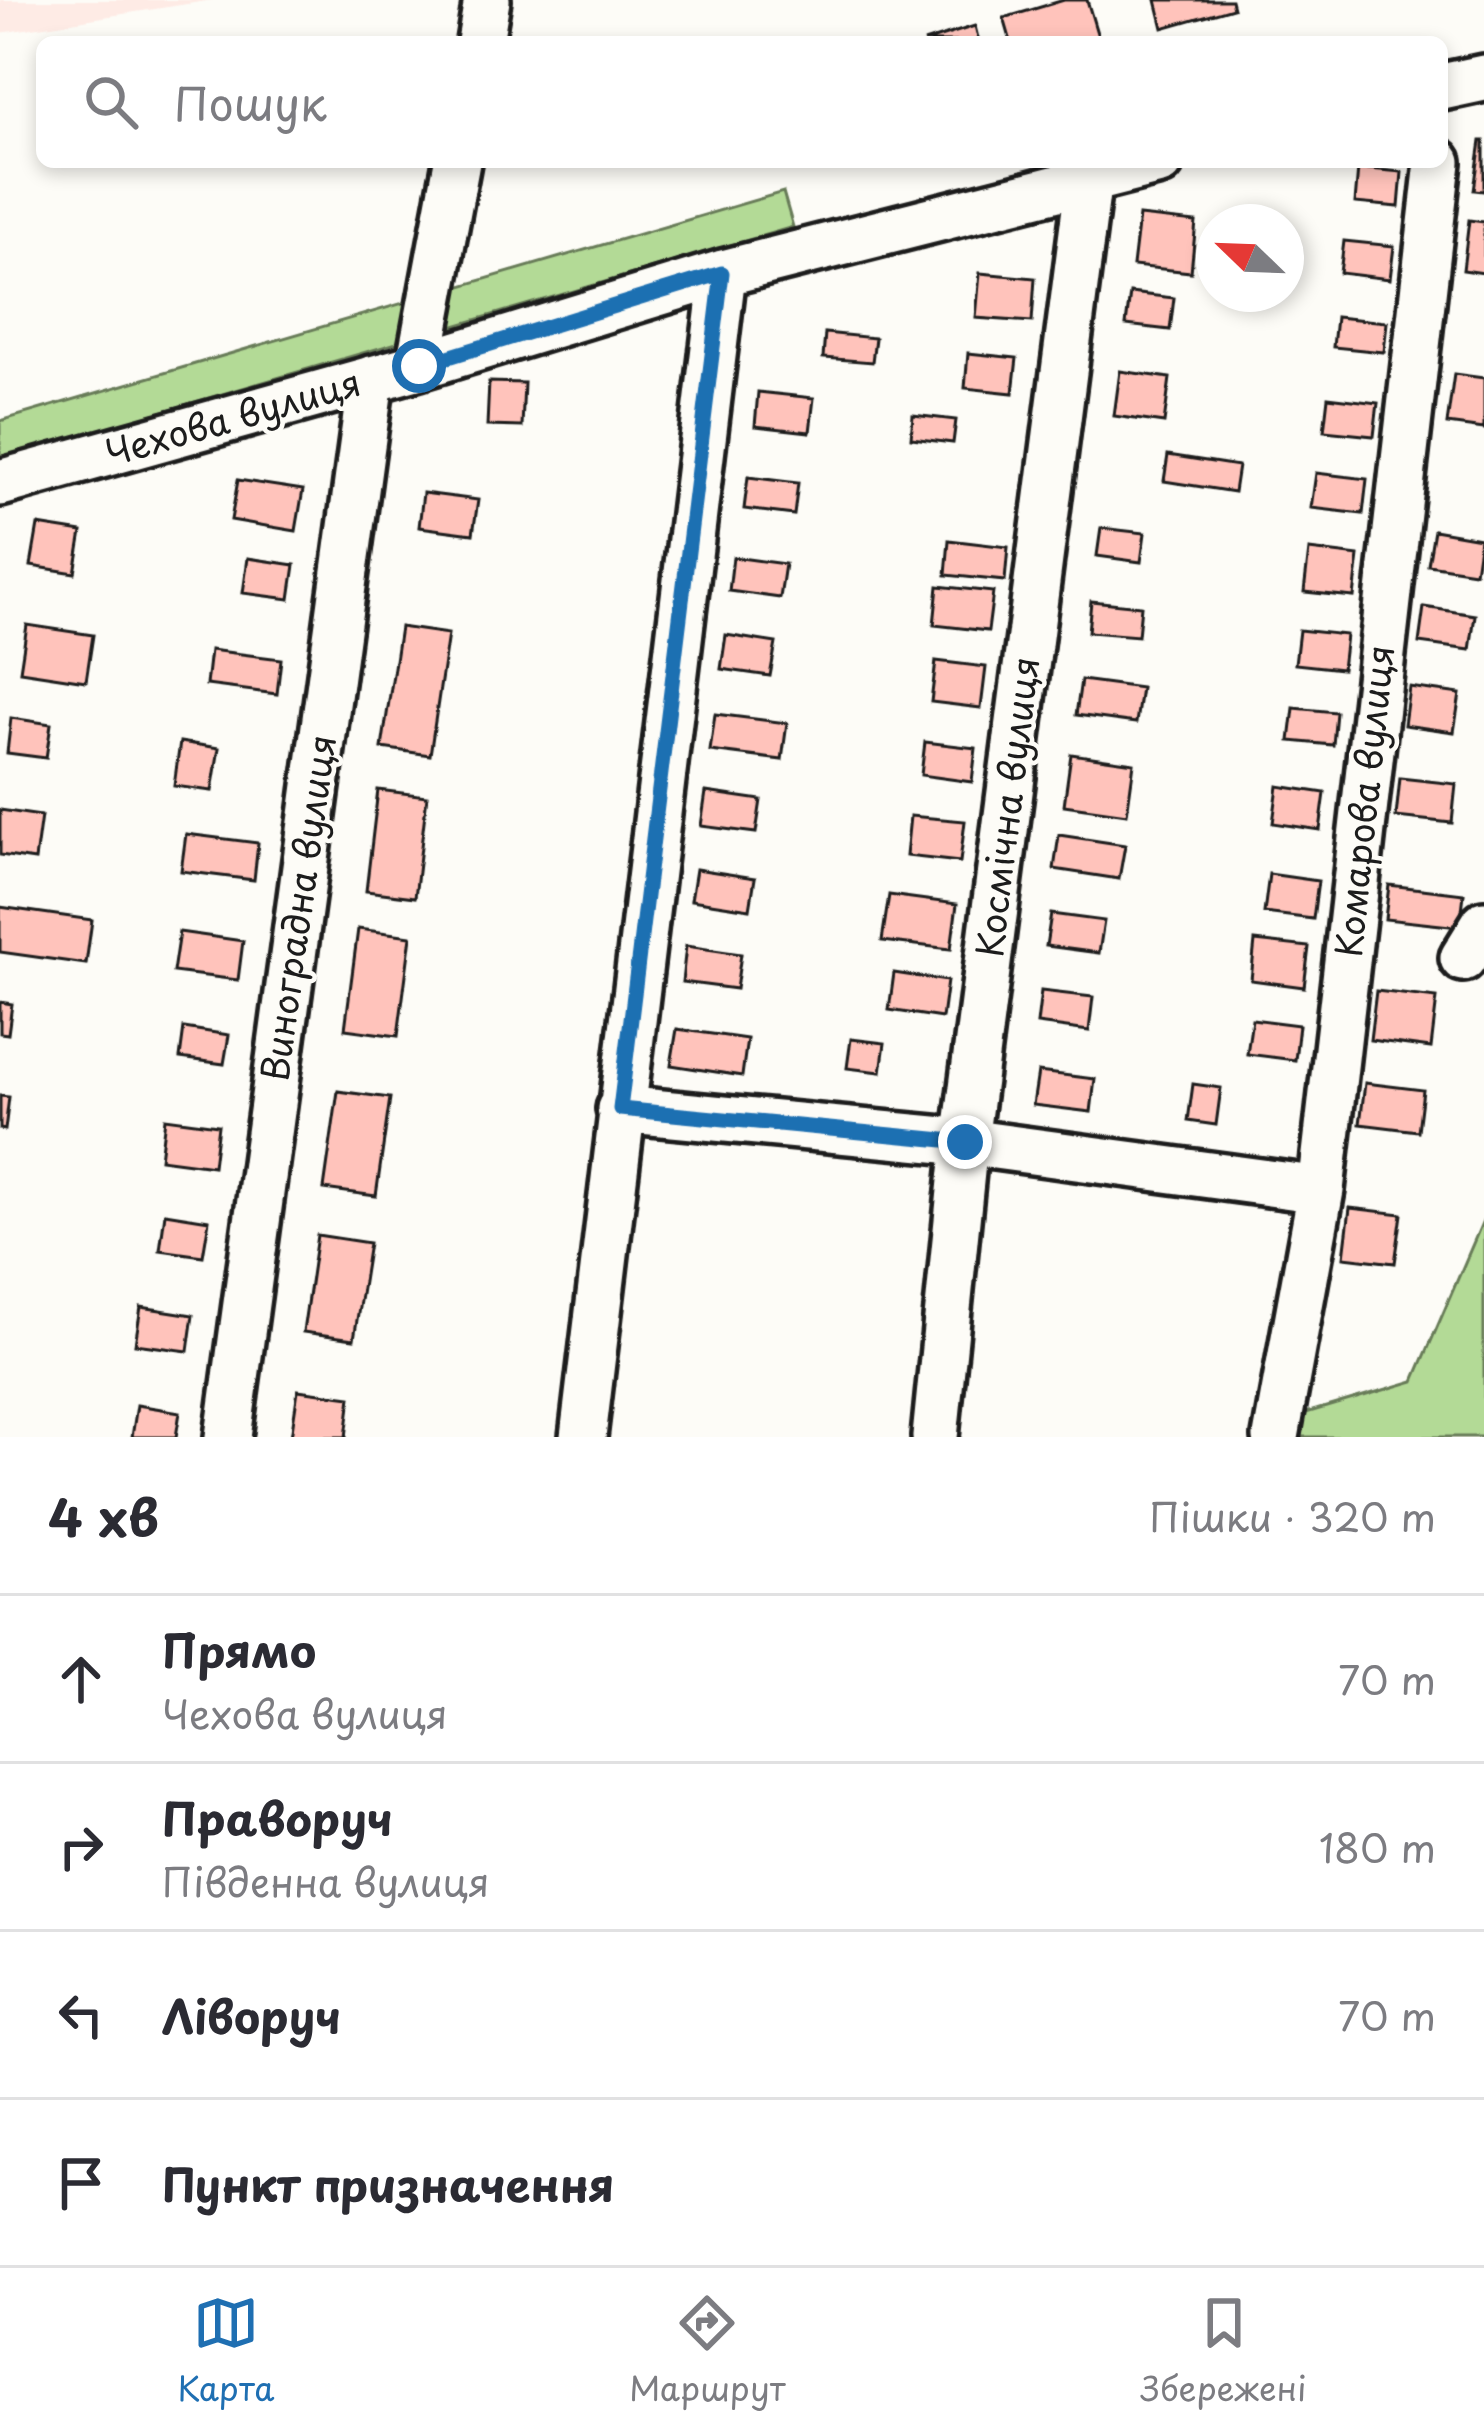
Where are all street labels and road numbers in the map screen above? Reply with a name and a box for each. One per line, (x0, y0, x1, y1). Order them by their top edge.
street label: Чехова вулиця (98, 354, 367, 478)
street label: Комарова вулиця (1320, 642, 1406, 959)
street label: Космічна вулиця (961, 654, 1051, 960)
street label: Виноградна вулиця (246, 731, 348, 1084)

